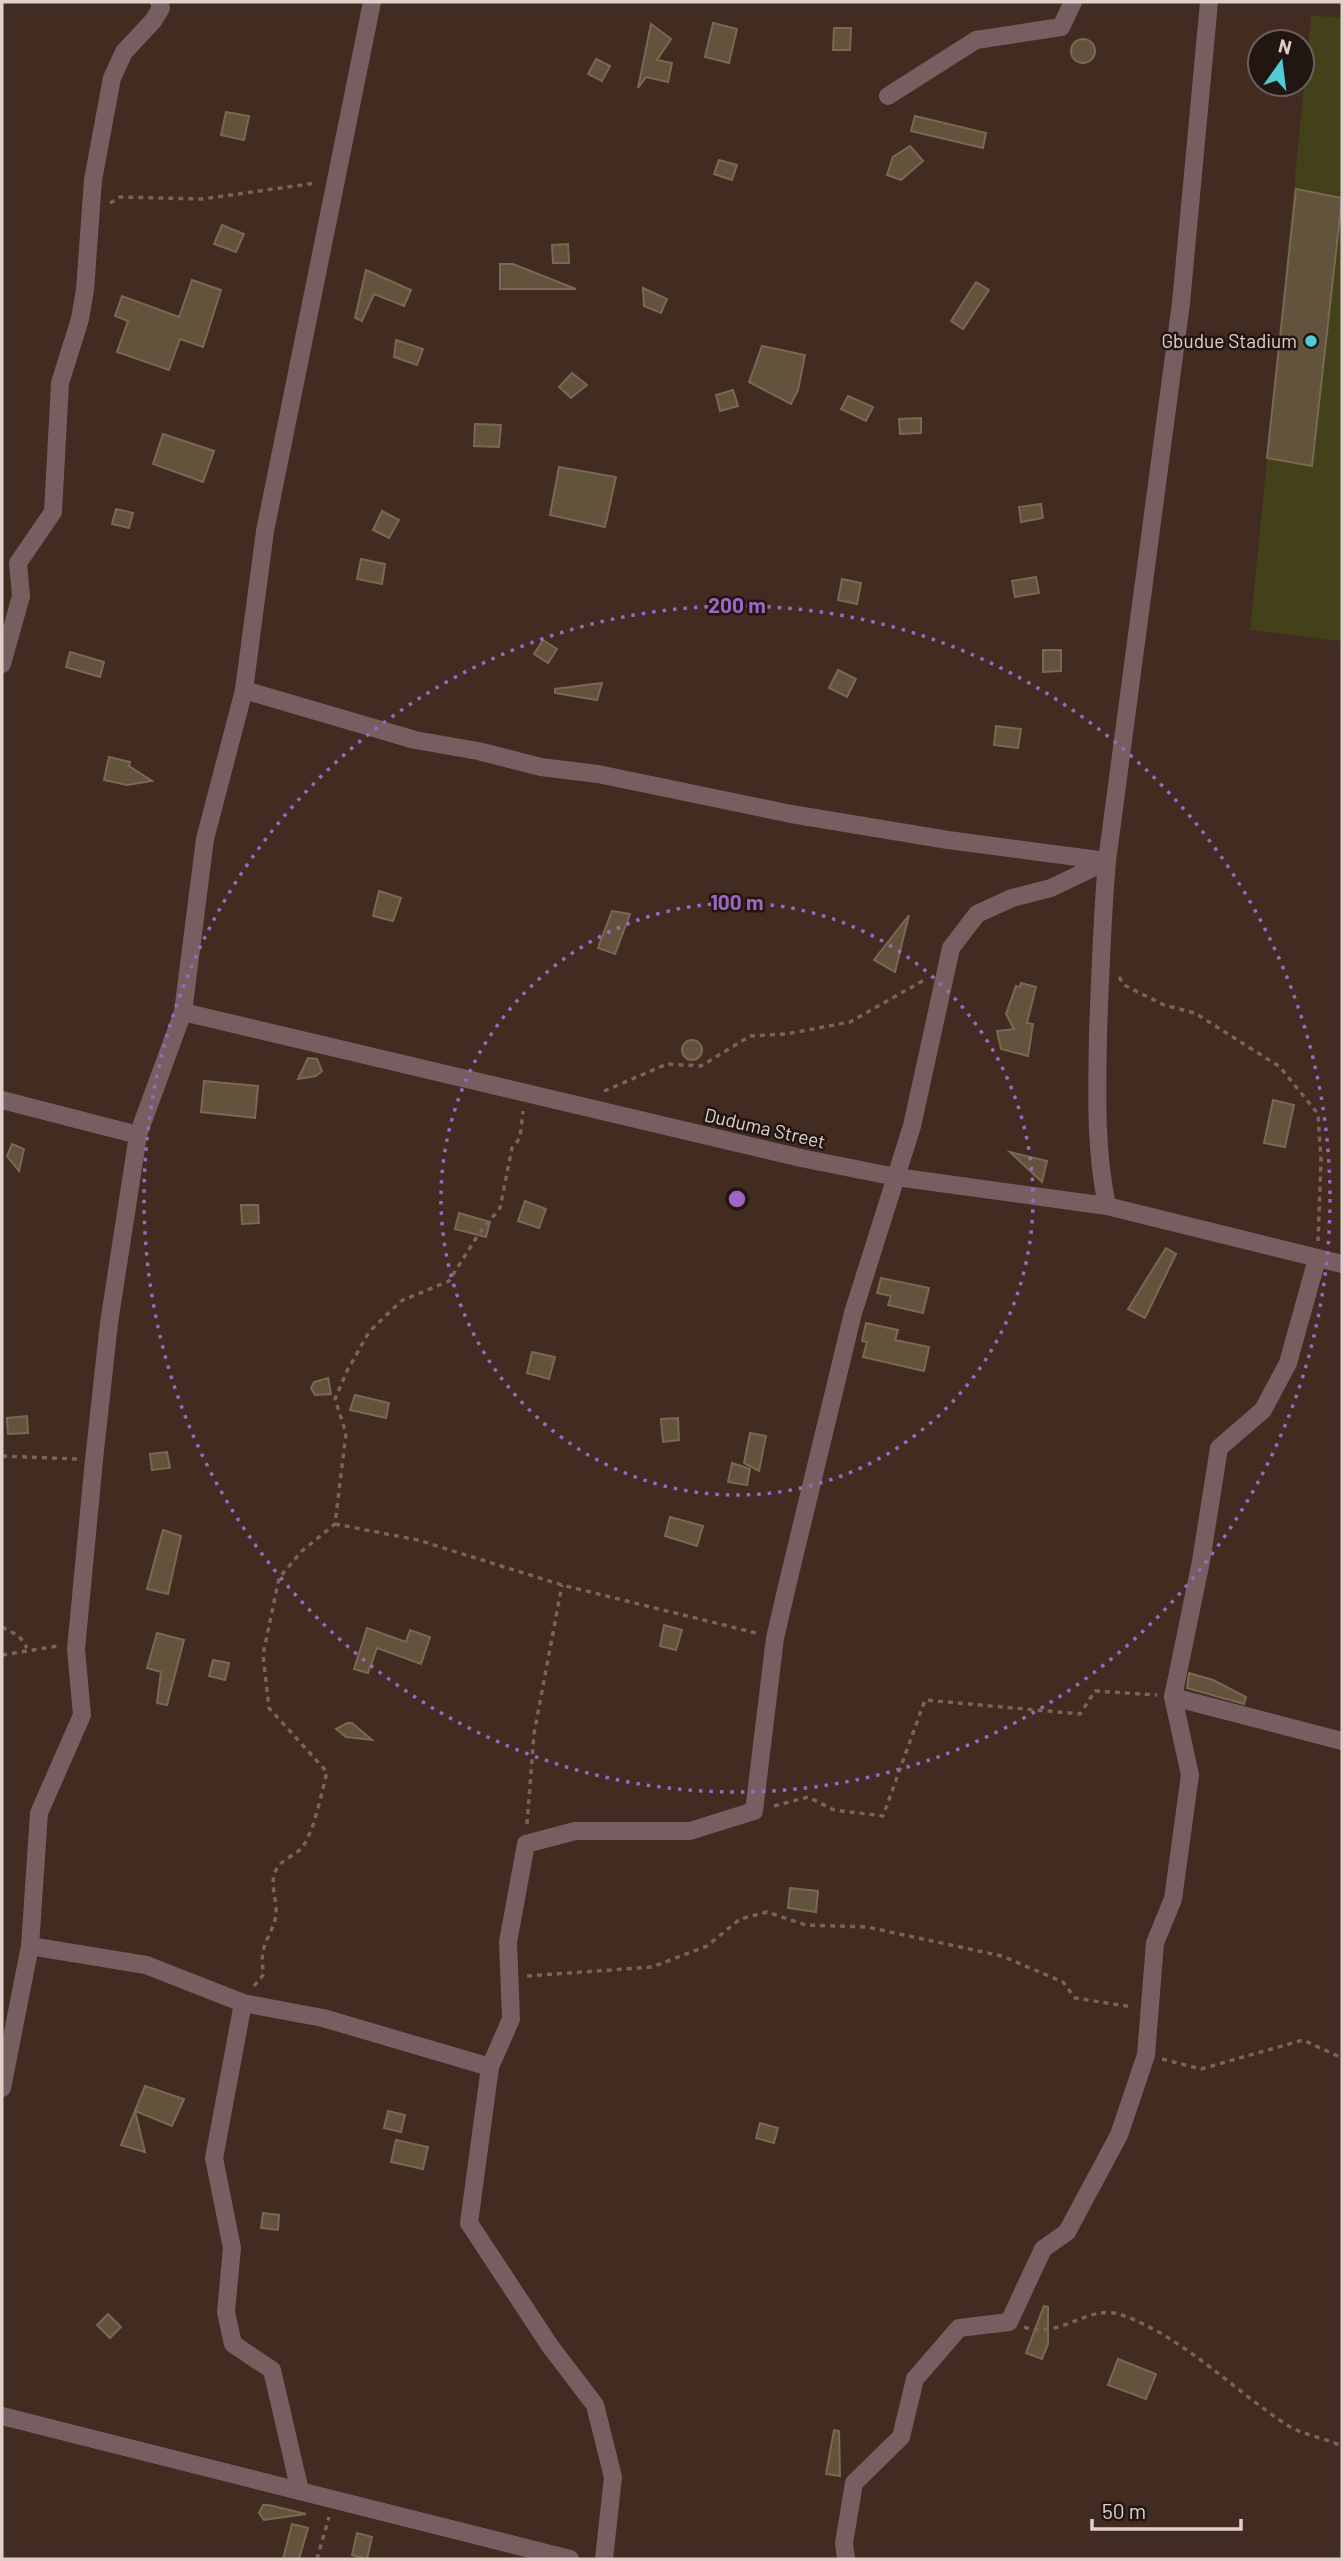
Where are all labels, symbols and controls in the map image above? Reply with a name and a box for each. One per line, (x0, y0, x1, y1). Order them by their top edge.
north arrow (1246, 28, 1316, 98)
text: N (1276, 33, 1294, 59)
place label: Gbudue Stadium (1161, 329, 1297, 352)
marker: Gbudue Stadium (1303, 333, 1319, 349)
text: 200 m (708, 592, 766, 617)
text: 100 m (710, 889, 764, 914)
street label: Duduma Street (702, 1102, 828, 1153)
centre of rings (725, 1187, 749, 1211)
scale bar (1092, 2488, 1241, 2532)
text: 50 m (1102, 2498, 1146, 2523)

